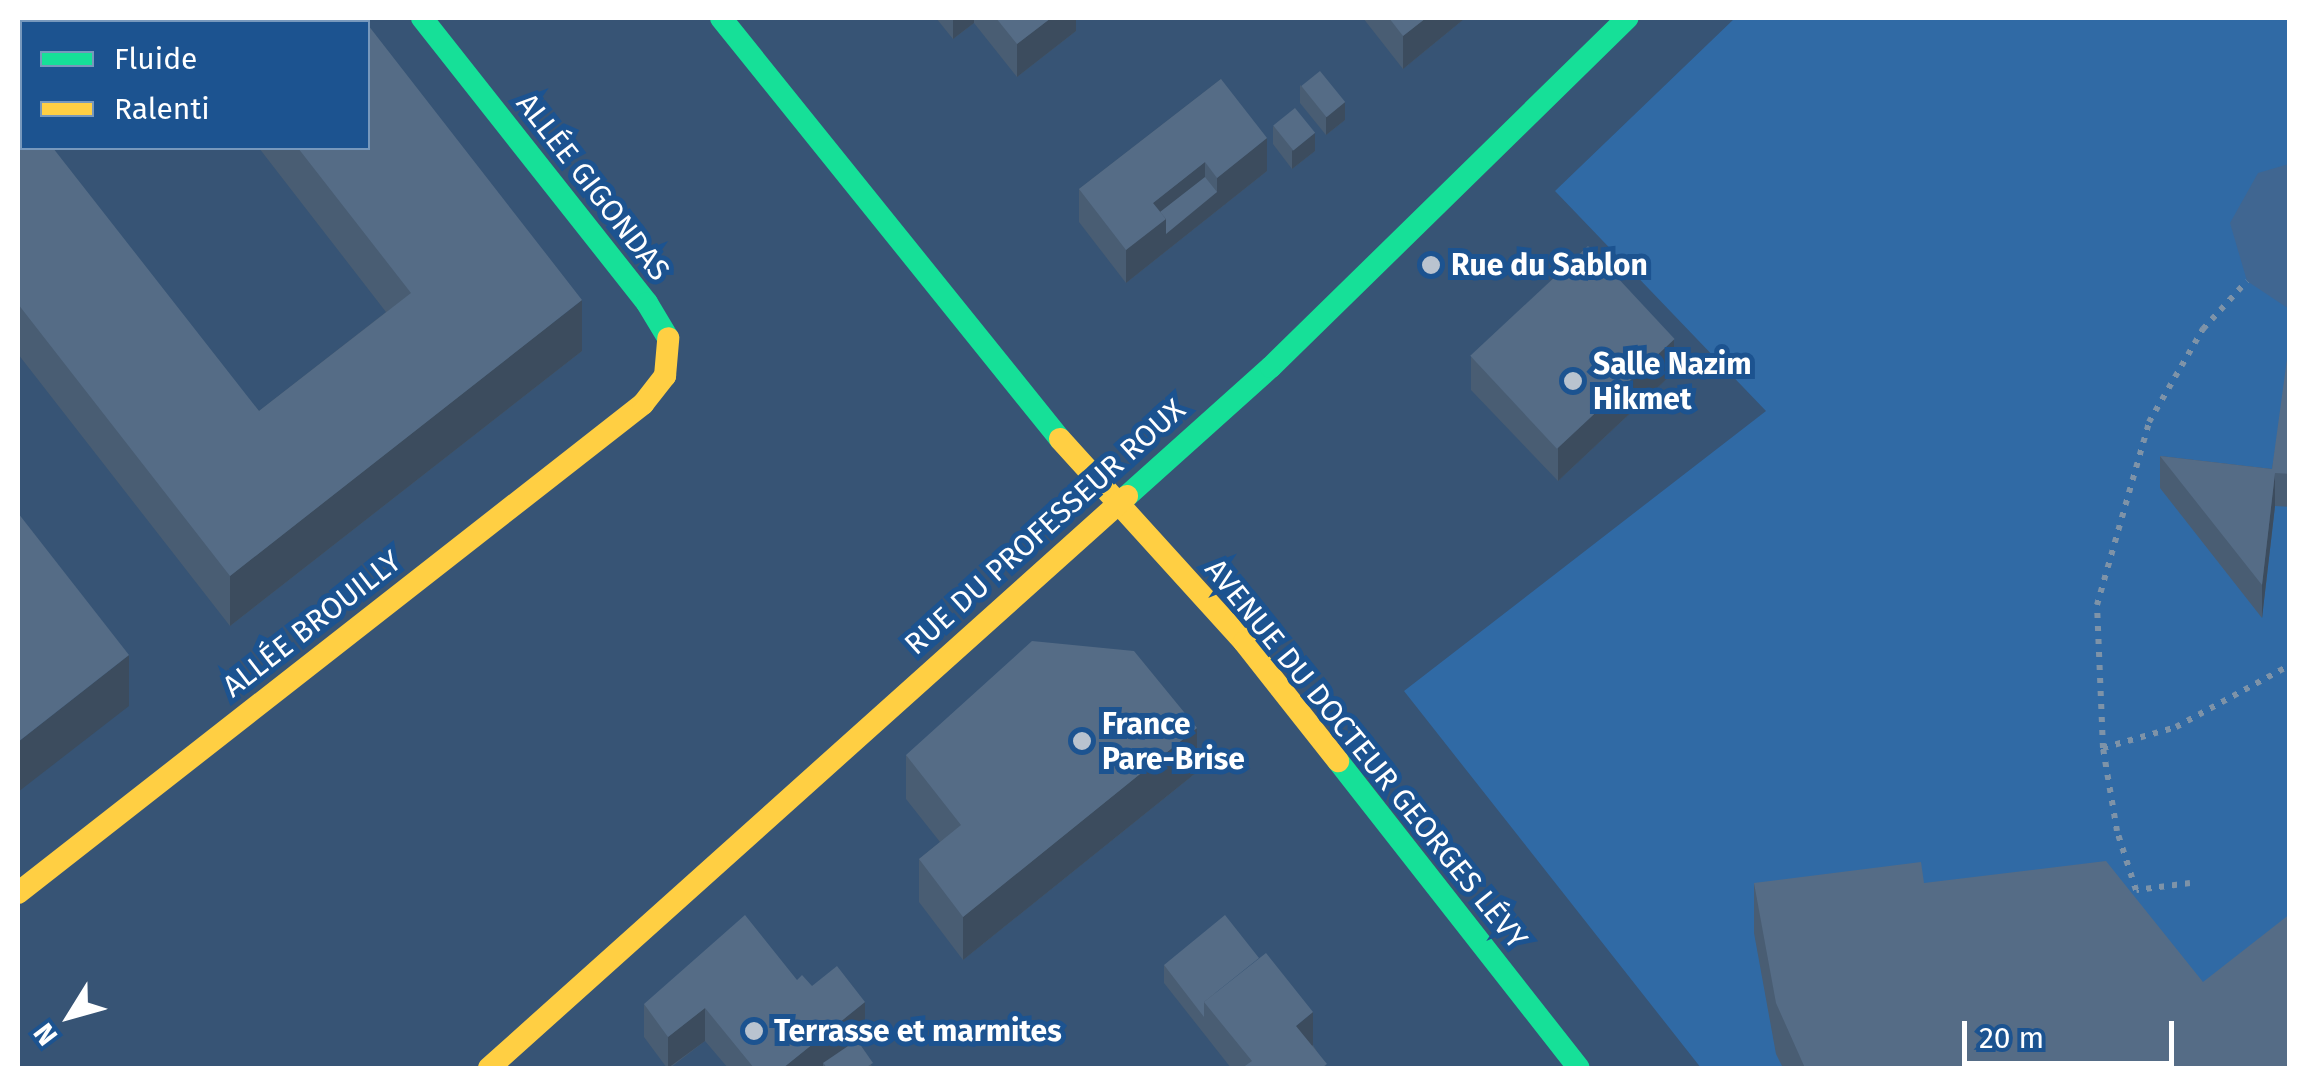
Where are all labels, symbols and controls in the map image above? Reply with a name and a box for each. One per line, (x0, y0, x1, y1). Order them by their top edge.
legend (20, 20, 370, 150)
text: Fluide (114, 41, 197, 77)
street label: ALLÉE GIGONDAS (509, 86, 677, 288)
text: Ralenti (114, 91, 210, 127)
place label: Rue du Sablon (1451, 247, 1648, 283)
marker: Rue du Sablon (1420, 254, 1442, 276)
place label: Salle Nazim Hikmet (1593, 346, 1752, 416)
marker: Salle Nazim Hikmet (1562, 370, 1584, 392)
street label: RUE DU PROFESSEUR ROUX (898, 392, 1192, 662)
street label: ALLÉE BROUILLY (216, 543, 408, 705)
street label: AVENUE DU DOCTEUR GEORGES LÉVY (1197, 552, 1535, 956)
place label: France Pare-Brise (1102, 706, 1245, 776)
marker: France Pare-Brise (1071, 730, 1093, 752)
north arrow (20, 966, 120, 1066)
scale bar (1967, 1001, 2180, 1063)
place label: Terrasse et marmites (774, 1013, 1062, 1049)
text: N (27, 1017, 64, 1052)
marker: Terrasse et marmites (743, 1020, 765, 1042)
text: 20 m (1979, 1020, 2044, 1056)

